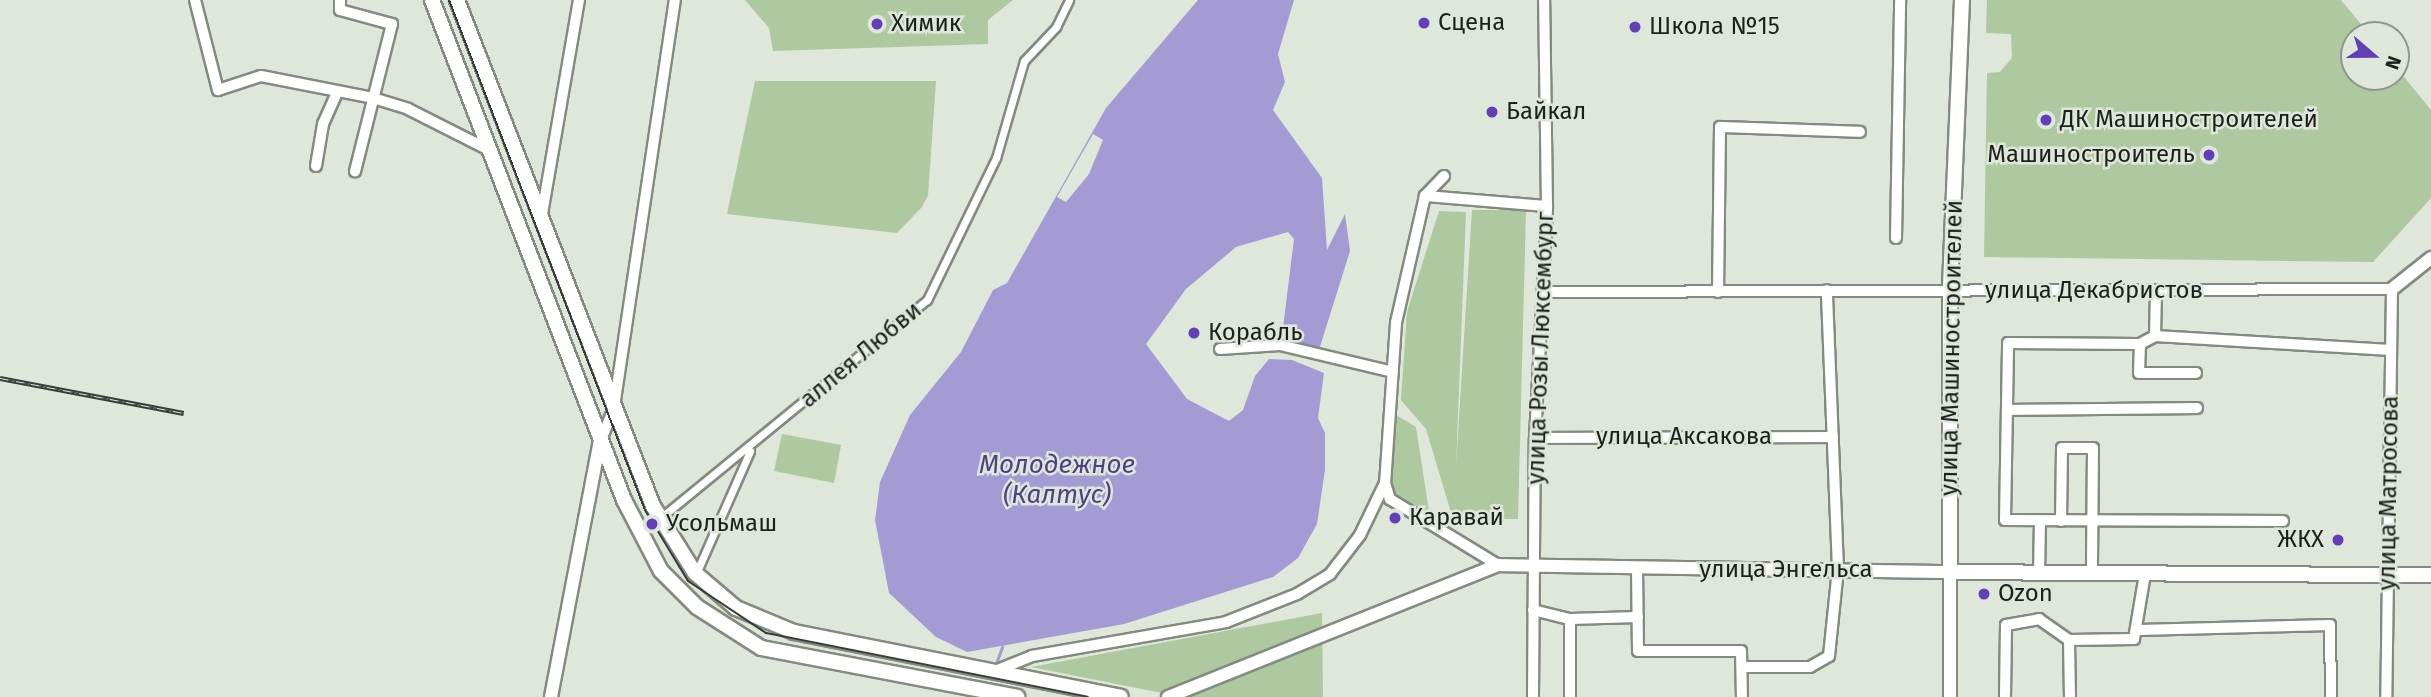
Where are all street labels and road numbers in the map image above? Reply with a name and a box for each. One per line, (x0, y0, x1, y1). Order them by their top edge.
street label: улица Машиностроителей (1935, 200, 1969, 496)
street label: улица Розы Люксембург (1522, 211, 1560, 485)
street label: улица Декабристов (1985, 277, 2203, 305)
street label: аллея Любви (794, 296, 928, 414)
street label: улица Матросова (2373, 395, 2405, 591)
street label: улица Аксакова (1596, 423, 1772, 451)
street label: улица Энгельса (1699, 556, 1873, 584)

